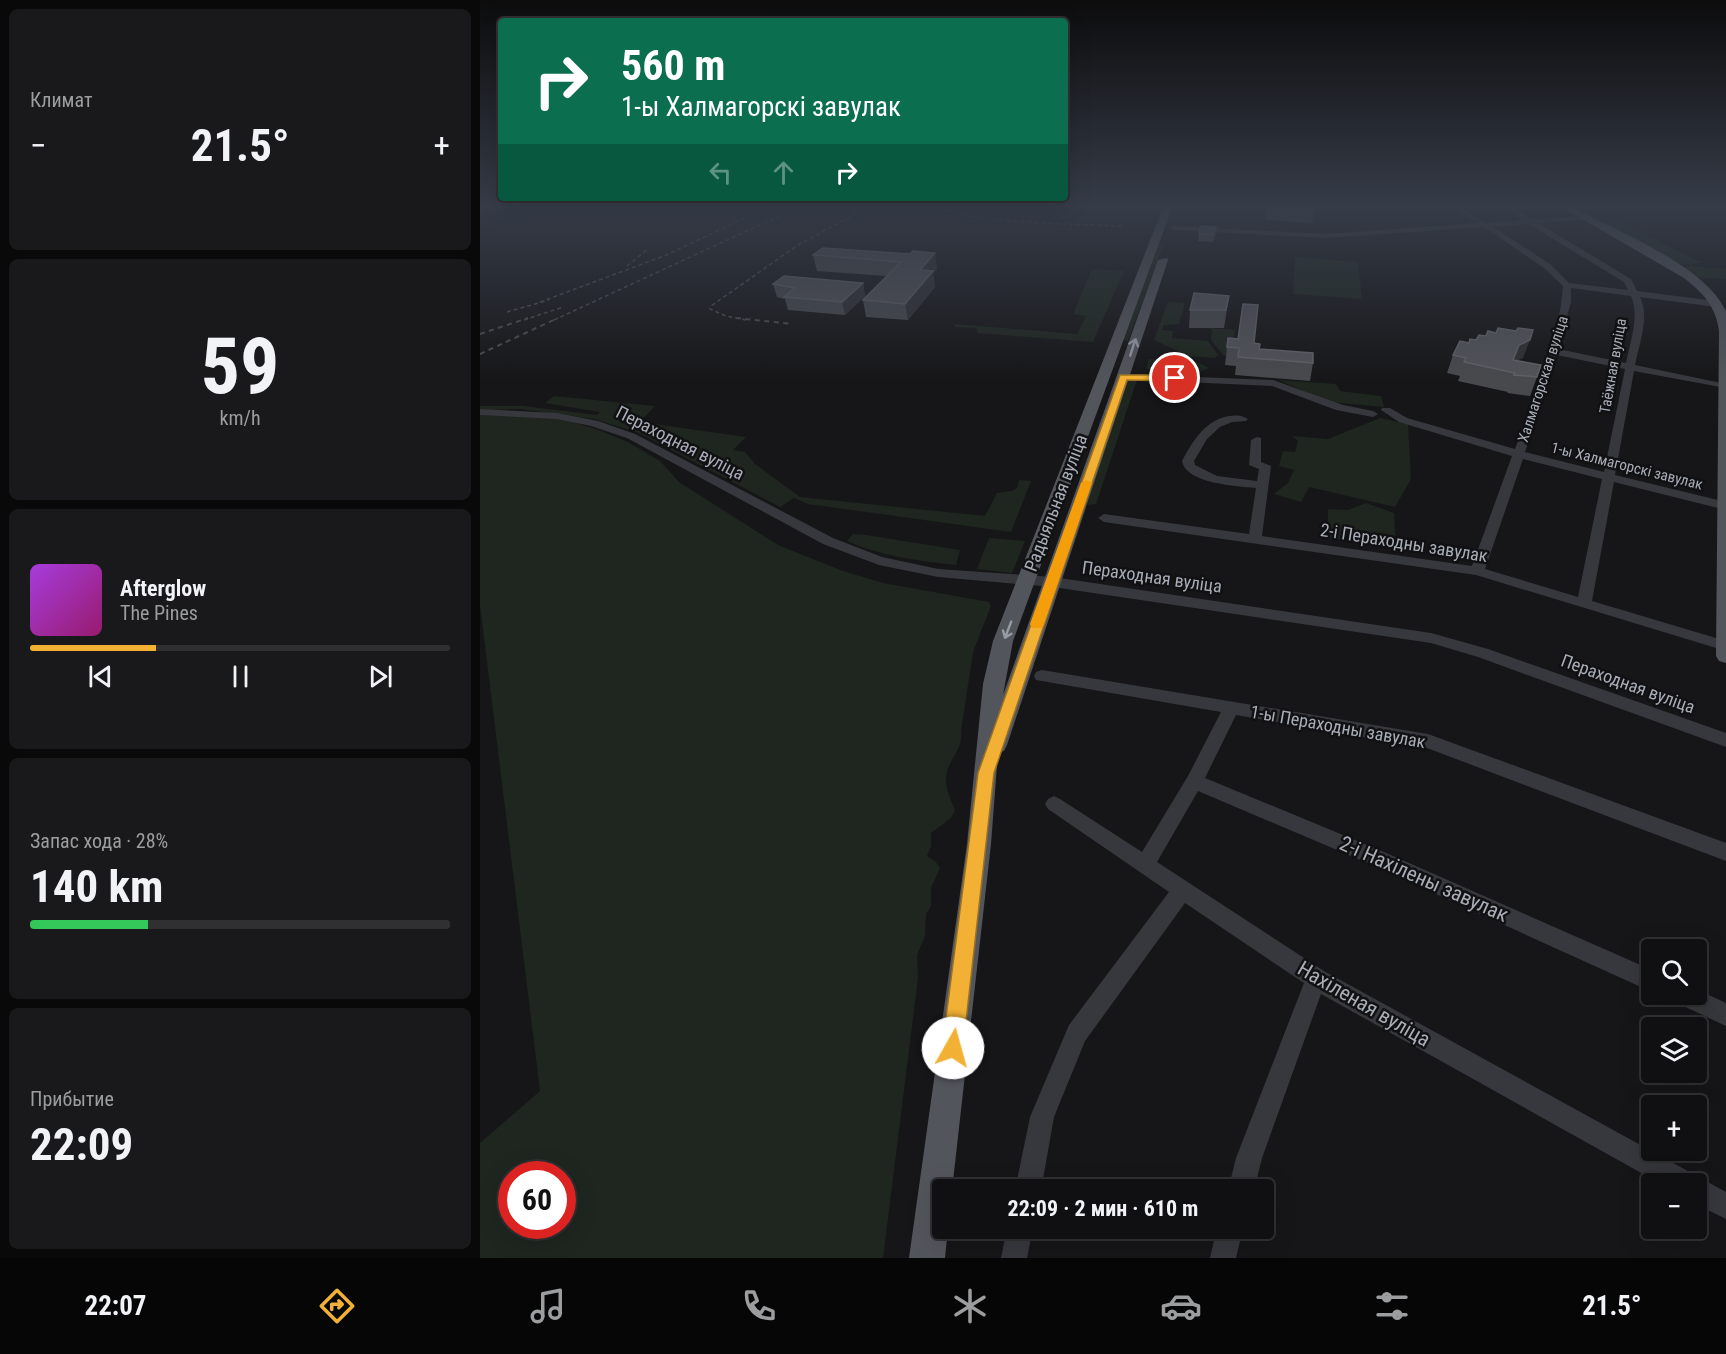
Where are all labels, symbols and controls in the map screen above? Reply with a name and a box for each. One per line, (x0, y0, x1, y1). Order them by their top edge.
text: 560 m (621, 41, 726, 90)
icon: right (522, 42, 600, 120)
text: Климат (30, 88, 92, 112)
text: 1-ы Халмагорскі завулак (621, 91, 901, 123)
text: 21.5° (191, 119, 289, 172)
text: − (30, 126, 47, 165)
text: + (434, 126, 450, 165)
icon: left (704, 156, 737, 189)
icon: ahead (767, 156, 800, 189)
icon: right (830, 156, 863, 189)
street label: Халмагорская вуліца (1514, 313, 1572, 445)
street label: Таёжная вуліца (1596, 317, 1630, 415)
text: 59 (201, 321, 279, 412)
one-way arrow (1128, 338, 1139, 357)
pin (1149, 352, 1200, 403)
icon: arrive (1158, 361, 1191, 394)
street label: Пераходная вуліца (613, 401, 748, 484)
text: km/h (219, 406, 261, 430)
street label: Радыяльная вуліца (1020, 431, 1091, 574)
street label: 1-ы Халмагорскі завулак (1549, 438, 1705, 494)
street label: 2-і Пераходны завулак (1319, 519, 1490, 566)
street label: Пераходная вуліца (1081, 556, 1223, 597)
text: Afterglow (120, 576, 206, 601)
text: The Pines (120, 601, 198, 625)
one-way arrow (1001, 620, 1012, 639)
street label: Пераходная вуліца (1558, 650, 1698, 718)
icon: previous (84, 660, 117, 693)
icon: pause (224, 660, 257, 693)
icon: next (364, 660, 397, 693)
street label: 1-ы Пераходны завулак (1249, 701, 1428, 752)
text: Запас хода · 28% (30, 829, 168, 853)
street label: 2-і Нахілены завулак (1336, 831, 1512, 927)
text: 140 km (30, 860, 163, 913)
map controls (1641, 939, 1707, 1239)
button: search (1641, 939, 1707, 1005)
street label: Нахіленая вуліца (1294, 956, 1434, 1052)
position arrow (921, 1016, 985, 1080)
button: layers (1641, 1017, 1707, 1083)
text: Прибытие (30, 1087, 114, 1111)
button: + (1641, 1095, 1707, 1161)
text: 22:09 (30, 1118, 133, 1171)
speed limit sign: 60 (498, 1161, 576, 1239)
button: − (1641, 1173, 1707, 1239)
text: 22:09 · 2 мин · 610 m (1008, 1196, 1198, 1221)
icon: directions (316, 1285, 358, 1327)
icon: music (527, 1285, 569, 1327)
icon: phone (738, 1285, 780, 1327)
icon: climate (949, 1285, 991, 1327)
icon: car (1160, 1285, 1202, 1327)
icon: filters (1371, 1285, 1413, 1327)
text: 22:07 (85, 1290, 147, 1322)
text: 21.5° (1582, 1290, 1641, 1322)

